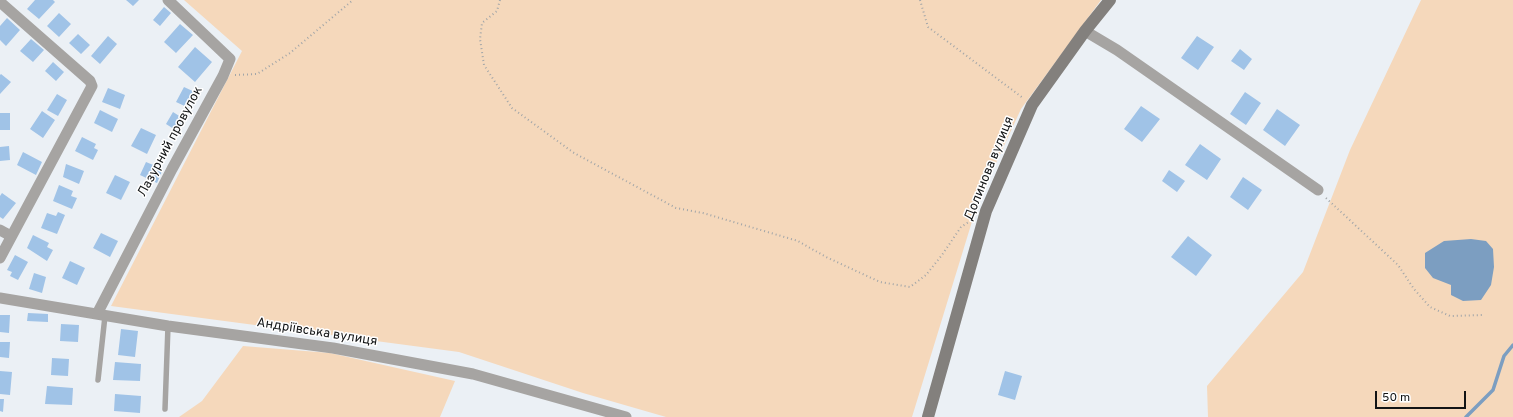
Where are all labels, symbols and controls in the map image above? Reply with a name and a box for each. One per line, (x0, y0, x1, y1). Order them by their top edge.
street label: Лазурний провулок (135, 84, 207, 200)
street label: Долинова вулиця (962, 114, 1018, 224)
street label: Андріївська вулиця (256, 316, 378, 350)
scale bar (1377, 383, 1468, 409)
text: 50 m (1382, 390, 1410, 406)

